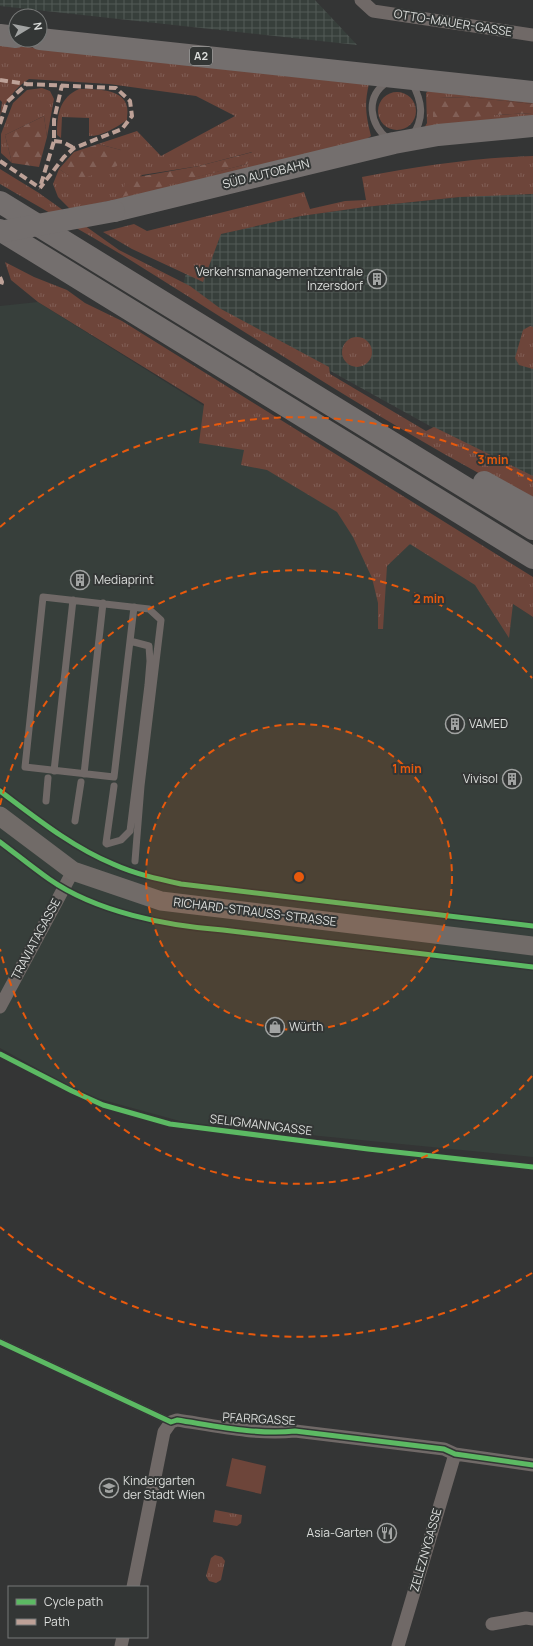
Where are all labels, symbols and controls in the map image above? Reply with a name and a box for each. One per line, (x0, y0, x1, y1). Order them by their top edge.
street label: OTTO-MAUER-GASSE (393, 5, 514, 40)
north arrow (8, 8, 48, 48)
text: N (30, 21, 46, 31)
road number: A2 (190, 47, 212, 65)
street label: SÜD AUTOBAHN (221, 154, 311, 193)
place label: Verkehrsmanagementzentrale Inzersdorf (196, 263, 364, 294)
building icon: Verkehrsmanagementzentrale Inzersdorf (366, 268, 388, 290)
text: 3 min (477, 451, 509, 468)
building icon: Mediaprint (69, 569, 91, 591)
place label: Mediaprint (94, 571, 154, 588)
text: 2 min (413, 590, 445, 607)
building icon: VAMED (444, 713, 466, 735)
place label: VAMED (469, 715, 508, 732)
text: 1 min (392, 760, 422, 777)
building icon: Vivisol (501, 768, 523, 790)
place label: Vivisol (463, 770, 498, 787)
centre of rings (292, 870, 306, 884)
street label: RICHARD-STRAUSS-STRASSE (172, 893, 338, 930)
street label: TRAVIATAGASSE (7, 895, 64, 983)
shop icon: Würth (264, 1016, 286, 1038)
place label: Würth (289, 1018, 323, 1035)
street label: SELIGMANNGASSE (209, 1110, 313, 1139)
street label: PFARRGASSE (222, 1408, 296, 1429)
place label: Kindergarten der Stadt Wien (123, 1472, 205, 1503)
school or university icon: Kindergarten der Stadt Wien (98, 1477, 120, 1499)
street label: ZELEZNYGASSE (405, 1506, 446, 1594)
restaurant icon: Asia-Garten (376, 1522, 398, 1544)
place label: Asia-Garten (307, 1524, 373, 1541)
legend (8, 1586, 148, 1638)
text: Cycle path (44, 1593, 103, 1610)
text: Path (44, 1613, 70, 1630)

